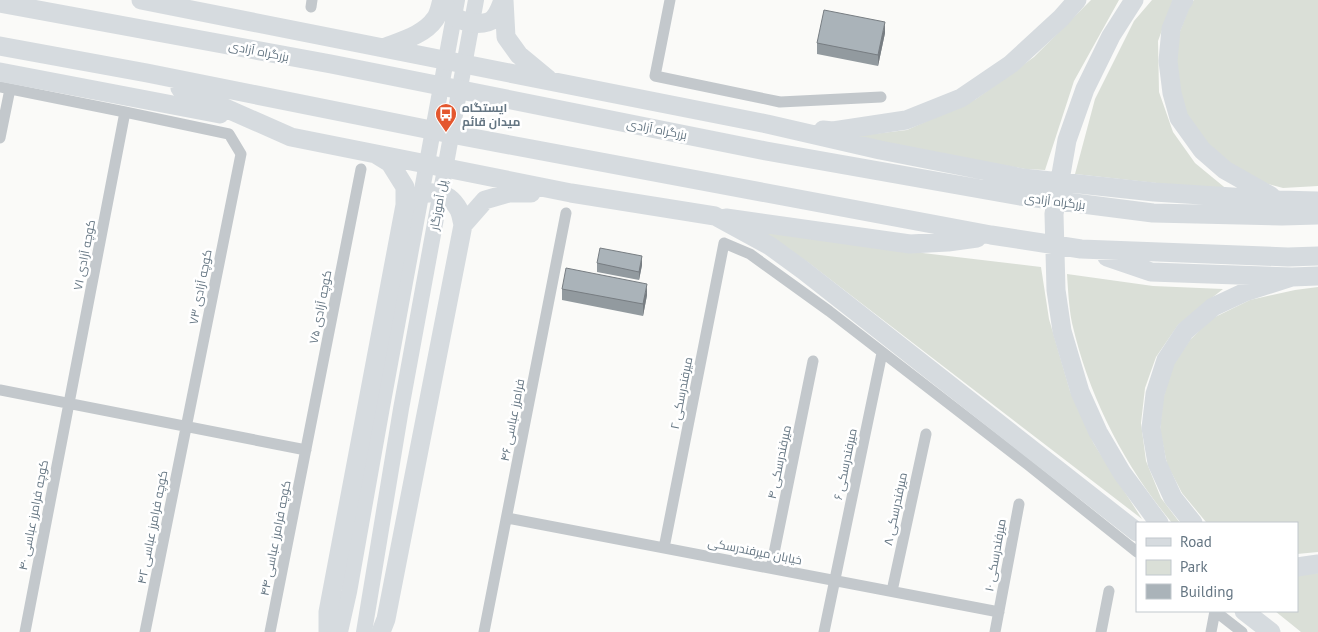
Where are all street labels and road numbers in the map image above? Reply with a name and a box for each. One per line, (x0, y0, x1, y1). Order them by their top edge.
street label: بزرگراه آزادی (227, 38, 291, 64)
street label: بزرگراه آزادی (625, 116, 689, 142)
street label: پل آموزگار (426, 178, 452, 233)
street label: بزرگراه آزادی (1024, 190, 1086, 212)
street label: کوچه آزادی ۷۱ (70, 218, 100, 292)
street label: کوچه آزادی ۷۳ (185, 248, 217, 326)
street label: کوچه آزادی ۷۵ (306, 269, 336, 345)
street label: میرفندرسکی ۲ (667, 356, 695, 430)
street label: فرامرز عباسی ۴۶ (497, 378, 527, 462)
street label: میرفندرسکی ۴ (764, 424, 794, 500)
street label: میرفندرسکی ۶ (830, 427, 860, 501)
street label: کوچه فرامرز عباسی ۴۰ (15, 459, 53, 572)
street label: کوچه فرامرز عباسی ۴۲ (134, 469, 172, 585)
street label: میرفندرسکی ۸ (880, 471, 910, 547)
street label: کوچه فرامرز عباسی ۴۴ (256, 479, 295, 597)
street label: میرفندرسکی ۱۰ (981, 517, 1009, 593)
street label: خیابان میرفندرسکی (707, 535, 803, 567)

